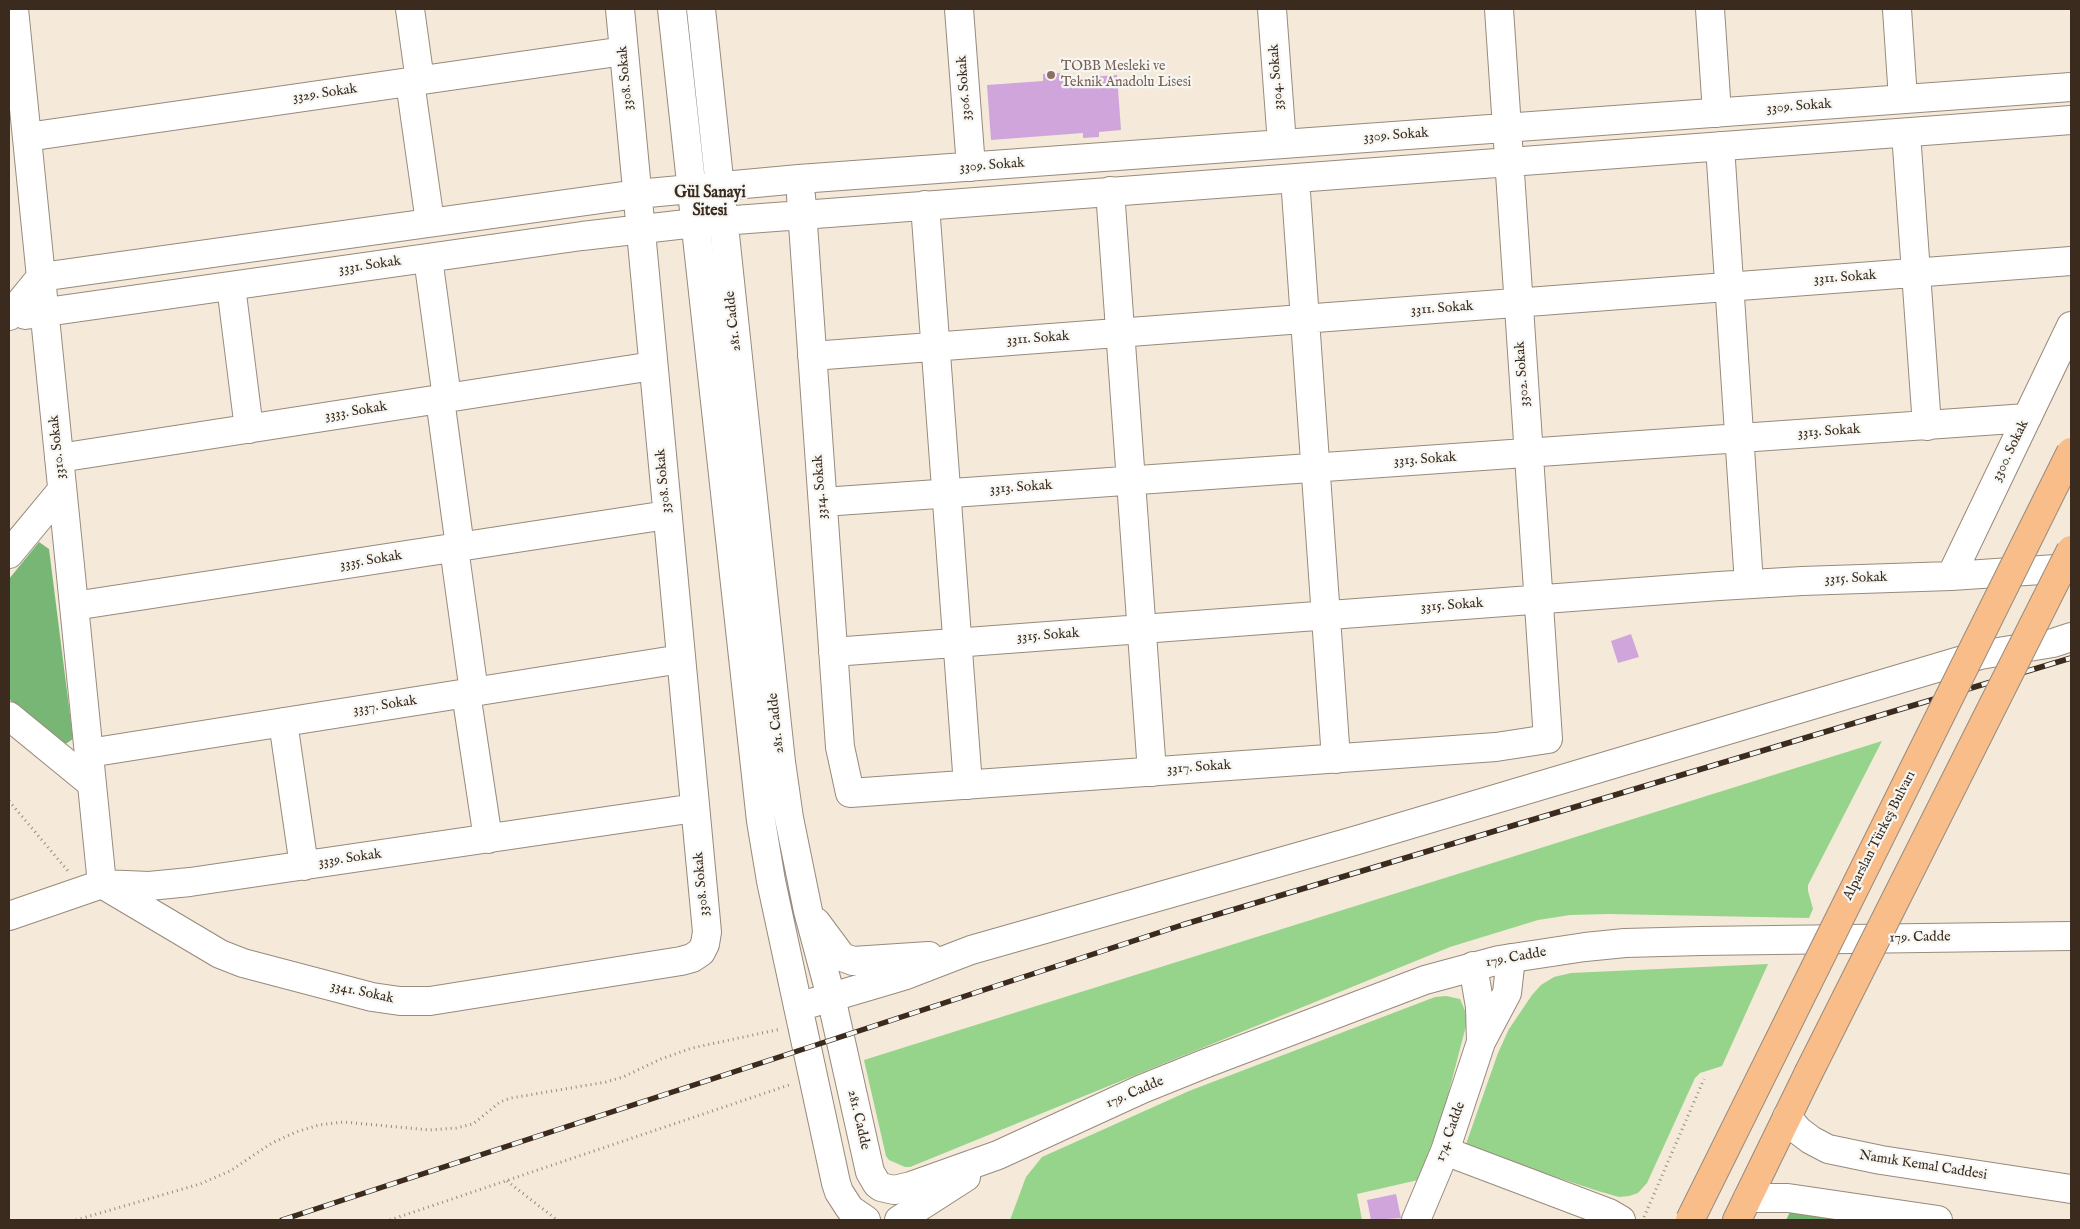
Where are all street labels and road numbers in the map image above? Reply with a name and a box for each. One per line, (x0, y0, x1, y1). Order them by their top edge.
street label: 3304. Sokak (1266, 43, 1288, 111)
street label: 3308. Sokak (615, 45, 637, 111)
street label: 3306. Sokak (954, 55, 976, 121)
street label: 3329. Sokak (292, 81, 358, 107)
street label: 3309. Sokak (1766, 96, 1832, 118)
street label: 3309. Sokak (1363, 125, 1429, 147)
street label: 3309. Sokak (959, 155, 1025, 177)
street label: 3331. Sokak (338, 253, 402, 279)
street label: 3311. Sokak (1813, 267, 1877, 289)
street label: 281. Cadde (722, 290, 746, 352)
street label: 3311. Sokak (1410, 298, 1474, 320)
street label: 3311. Sokak (1006, 328, 1070, 350)
street label: 3302. Sokak (1512, 341, 1534, 407)
street label: 3333. Sokak (324, 399, 388, 425)
street label: 3310. Sokak (46, 414, 70, 480)
street label: 3300. Sokak (1989, 418, 2033, 484)
street label: 3313. Sokak (1797, 421, 1861, 443)
street label: 3308. Sokak (653, 448, 675, 514)
street label: 3313. Sokak (1393, 449, 1457, 471)
street label: 3314. Sokak (810, 454, 832, 520)
street label: 3313. Sokak (989, 477, 1053, 499)
street label: 3335. Sokak (339, 548, 403, 574)
street label: 3315. Sokak (1824, 570, 1888, 588)
street label: 3315. Sokak (1420, 595, 1484, 617)
street label: 3315. Sokak (1016, 625, 1080, 647)
street label: 281. Cadde (765, 692, 789, 754)
street label: 3337. Sokak (352, 693, 418, 719)
street label: 3317. Sokak (1167, 757, 1231, 779)
street label: Alparslan Türkeş Bulvarı (1840, 769, 1920, 903)
street label: 3339. Sokak (317, 846, 383, 872)
street label: 3308. Sokak (691, 851, 713, 917)
street label: 179. Cadde (1889, 929, 1951, 947)
street label: 179. Cadde (1484, 944, 1548, 972)
street label: 3341. Sokak (329, 978, 395, 1008)
street label: 179. Cadde (1103, 1073, 1167, 1113)
street label: 281. Cadde (843, 1089, 873, 1151)
street label: 174. Cadde (1432, 1100, 1470, 1164)
street label: Namık Kemal Caddesi (1858, 1148, 1988, 1184)

